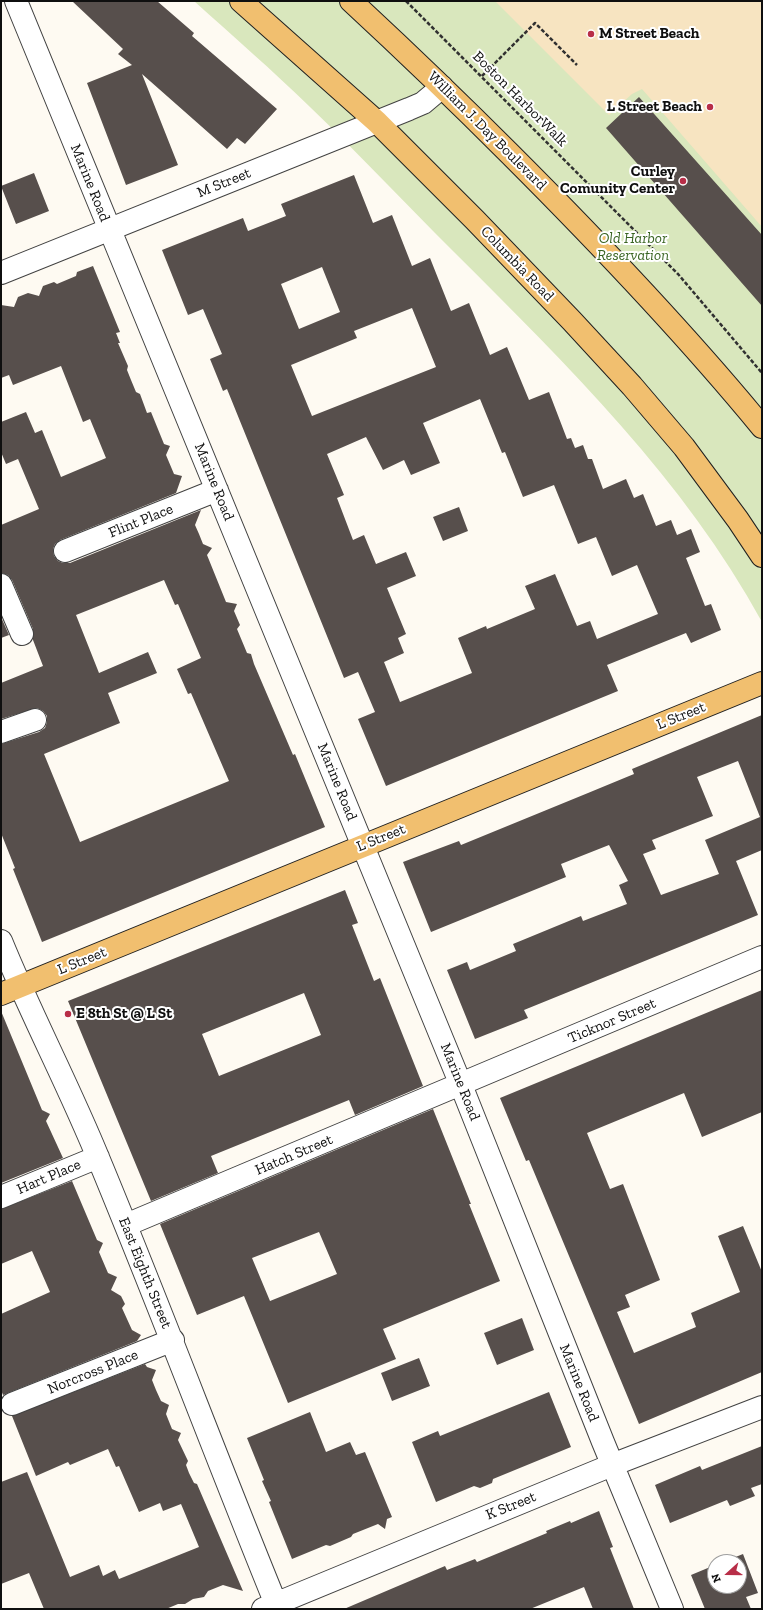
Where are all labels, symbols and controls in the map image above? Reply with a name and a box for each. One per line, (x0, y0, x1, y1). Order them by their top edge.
place label: M Street Beach (599, 25, 699, 43)
marker: M Street Beach (586, 29, 596, 39)
street label: Boston HarborWalk (469, 48, 571, 150)
street label: William J. Day Boulevard (424, 68, 550, 194)
place label: L Street Beach (607, 98, 702, 116)
marker: L Street Beach (705, 102, 715, 112)
street label: Marine Road (66, 142, 114, 224)
place label: Curley Comunity Center (560, 163, 675, 198)
street label: M Street (195, 164, 253, 202)
marker: Curley Comunity Center (678, 176, 688, 186)
street label: Columbia Road (477, 223, 557, 305)
park label: Old Harbor Reservation (597, 230, 669, 265)
street label: Marine Road (190, 441, 238, 523)
street label: Flint Place (106, 500, 176, 542)
street label: L Street (654, 698, 708, 734)
street label: Marine Road (313, 741, 361, 823)
street label: L Street (354, 820, 408, 856)
street label: L Street (55, 943, 109, 979)
street label: Ticknor Street (565, 994, 659, 1048)
place label: E 8th St @ L St (76, 1005, 172, 1023)
marker: E 8th St @ L St (63, 1009, 73, 1019)
street label: Marine Road (436, 1041, 484, 1123)
street label: Hatch Street (253, 1131, 335, 1179)
street label: Hart Place (14, 1156, 84, 1198)
street label: East Eighth Street (115, 1215, 175, 1331)
street label: Marine Road (555, 1342, 603, 1424)
street label: Norcross Place (45, 1346, 141, 1398)
street label: K Street (483, 1488, 539, 1524)
north arrow (707, 1554, 747, 1594)
text: N (709, 1572, 724, 1584)

